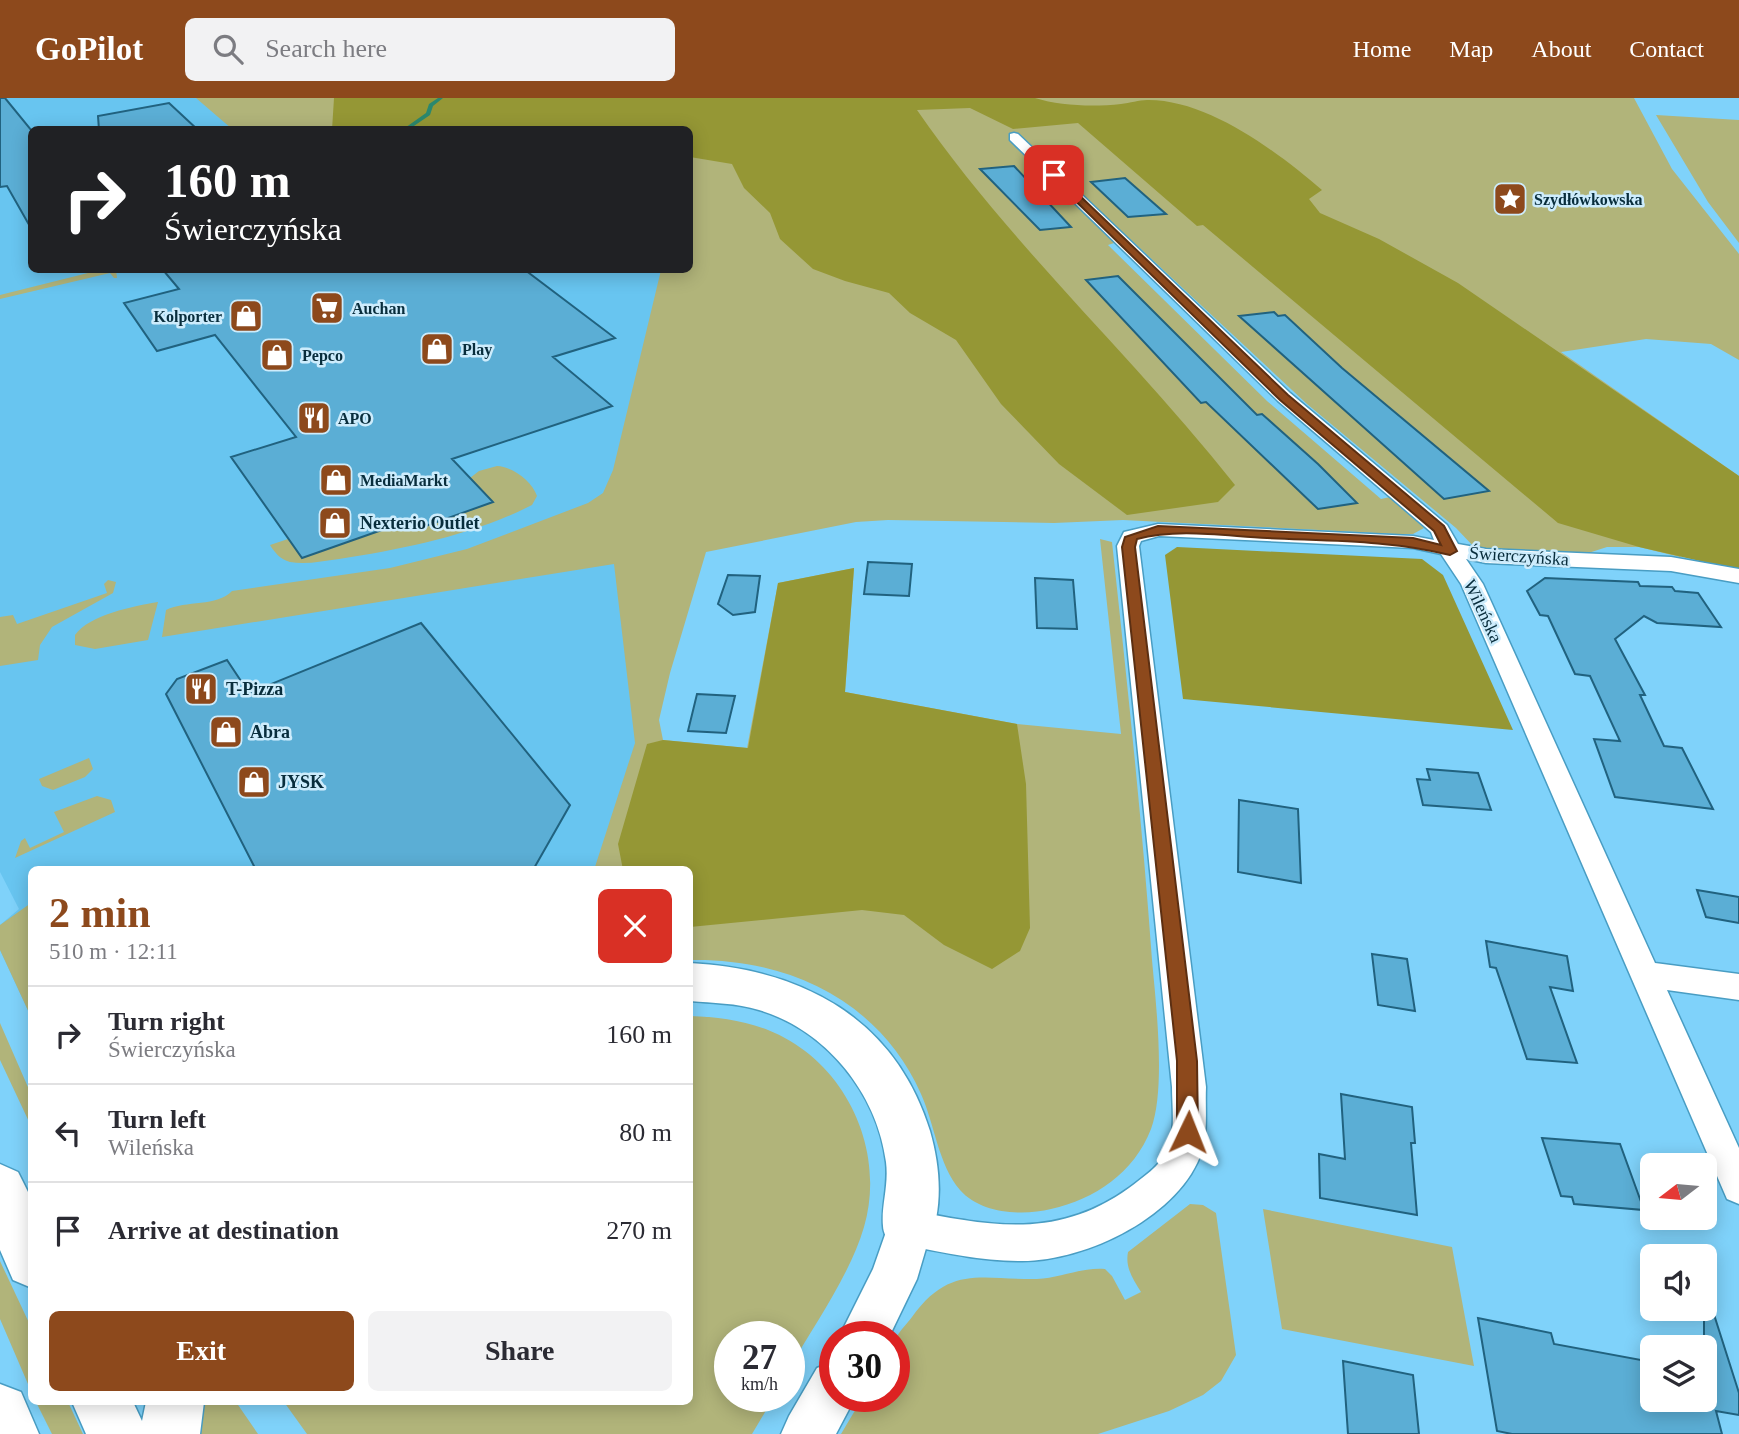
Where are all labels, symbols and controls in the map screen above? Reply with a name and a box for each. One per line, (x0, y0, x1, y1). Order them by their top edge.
search box (185, 18, 675, 81)
icon: search (209, 30, 247, 68)
text: GoPilot (35, 31, 143, 67)
text: Search here (265, 34, 387, 63)
text: Home (1353, 36, 1411, 62)
text: Map (1449, 36, 1493, 62)
text: About (1531, 36, 1591, 62)
text: Contact (1629, 36, 1704, 62)
pin (1024, 145, 1084, 205)
text: 160 m (164, 153, 291, 208)
icon: right (49, 154, 140, 245)
icon: arrive (1035, 156, 1073, 194)
place icon: Szydłówkowska (1491, 180, 1529, 218)
place label: Szydłówkowska (1534, 191, 1642, 209)
text: Świerczyńska (164, 211, 342, 247)
supermarket icon: Auchan (308, 289, 346, 327)
shop icon: Kolporter (227, 297, 265, 335)
place label: Auchan (352, 300, 405, 317)
place label: Kolporter (154, 308, 222, 326)
shop icon: Play (418, 330, 456, 368)
shop icon: Pepco (258, 336, 296, 374)
place label: Play (462, 341, 492, 359)
place label: Pepco (302, 347, 343, 365)
restaurant icon: APO (295, 399, 333, 437)
place label: APO (338, 410, 372, 427)
shop icon: MediaMarkt (317, 461, 355, 499)
place label: MediaMarkt (360, 472, 449, 489)
shop icon: Nexterio Outlet (316, 504, 354, 542)
place label: Nexterio Outlet (360, 513, 479, 533)
street label: Świerczyńska (1468, 542, 1570, 569)
street label: Wileńska (1460, 576, 1506, 646)
restaurant icon: T-Pizza (182, 670, 220, 708)
place label: T-Pizza (226, 679, 283, 699)
shop icon: Abra (207, 713, 245, 751)
place label: Abra (250, 722, 290, 742)
shop icon: JYSK (235, 763, 273, 801)
place label: JYSK (278, 772, 324, 792)
button: close (598, 889, 672, 963)
text: 2 min (49, 890, 151, 936)
text: 510 m · 12:11 (49, 939, 178, 964)
text: Turn right (108, 1007, 225, 1036)
icon: right (49, 1016, 87, 1054)
text: 160 m (606, 1020, 672, 1049)
text: Świerczyńska (108, 1037, 236, 1062)
position arrow (1151, 1095, 1225, 1169)
text: Turn left (108, 1105, 206, 1134)
icon: left (49, 1114, 87, 1152)
text: 80 m (619, 1118, 672, 1147)
text: Wileńska (108, 1135, 194, 1160)
north arrow (1640, 1153, 1717, 1230)
map controls (1640, 1153, 1717, 1412)
icon: arrive (49, 1212, 87, 1250)
text: Arrive at destination (108, 1216, 339, 1245)
text: 270 m (606, 1216, 672, 1245)
button: sound (1640, 1244, 1717, 1321)
button: Exit (49, 1311, 354, 1391)
button: Share (368, 1311, 672, 1391)
speed limit sign: 30 (819, 1321, 910, 1412)
button: layers (1640, 1335, 1717, 1412)
text: 27 (742, 1338, 777, 1377)
text: km/h (741, 1374, 778, 1394)

